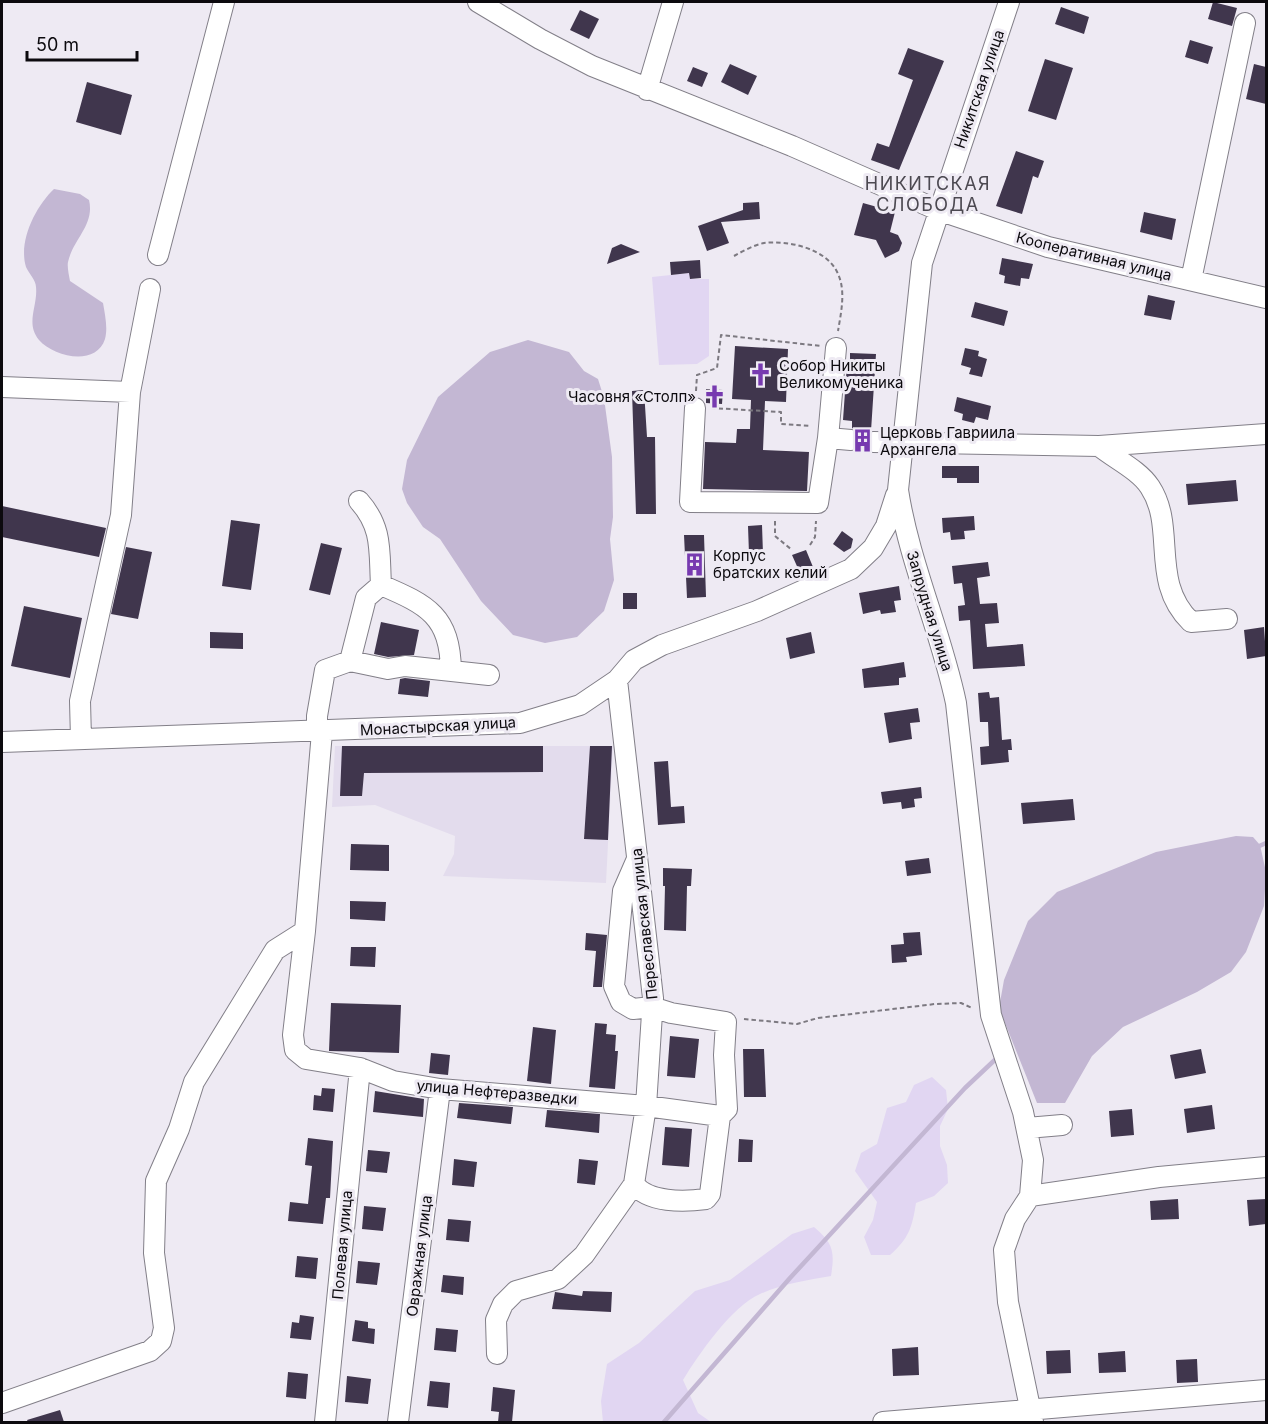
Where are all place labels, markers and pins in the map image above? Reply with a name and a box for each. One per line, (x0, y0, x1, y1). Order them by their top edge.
place label: Собор Никиты Великомученика (779, 356, 903, 392)
church icon: Собор Никиты Великомученика (748, 361, 774, 387)
church icon: Часовня «Столп» (701, 383, 727, 409)
place label: Часовня «Столп» (568, 387, 696, 406)
place label: Церковь Гавриила Архангела (880, 423, 1015, 459)
building icon: Церковь Гавриила Архангела (849, 428, 875, 454)
place label: Корпус братских келий (713, 546, 827, 582)
building icon: Корпус братских келий (682, 551, 708, 577)

